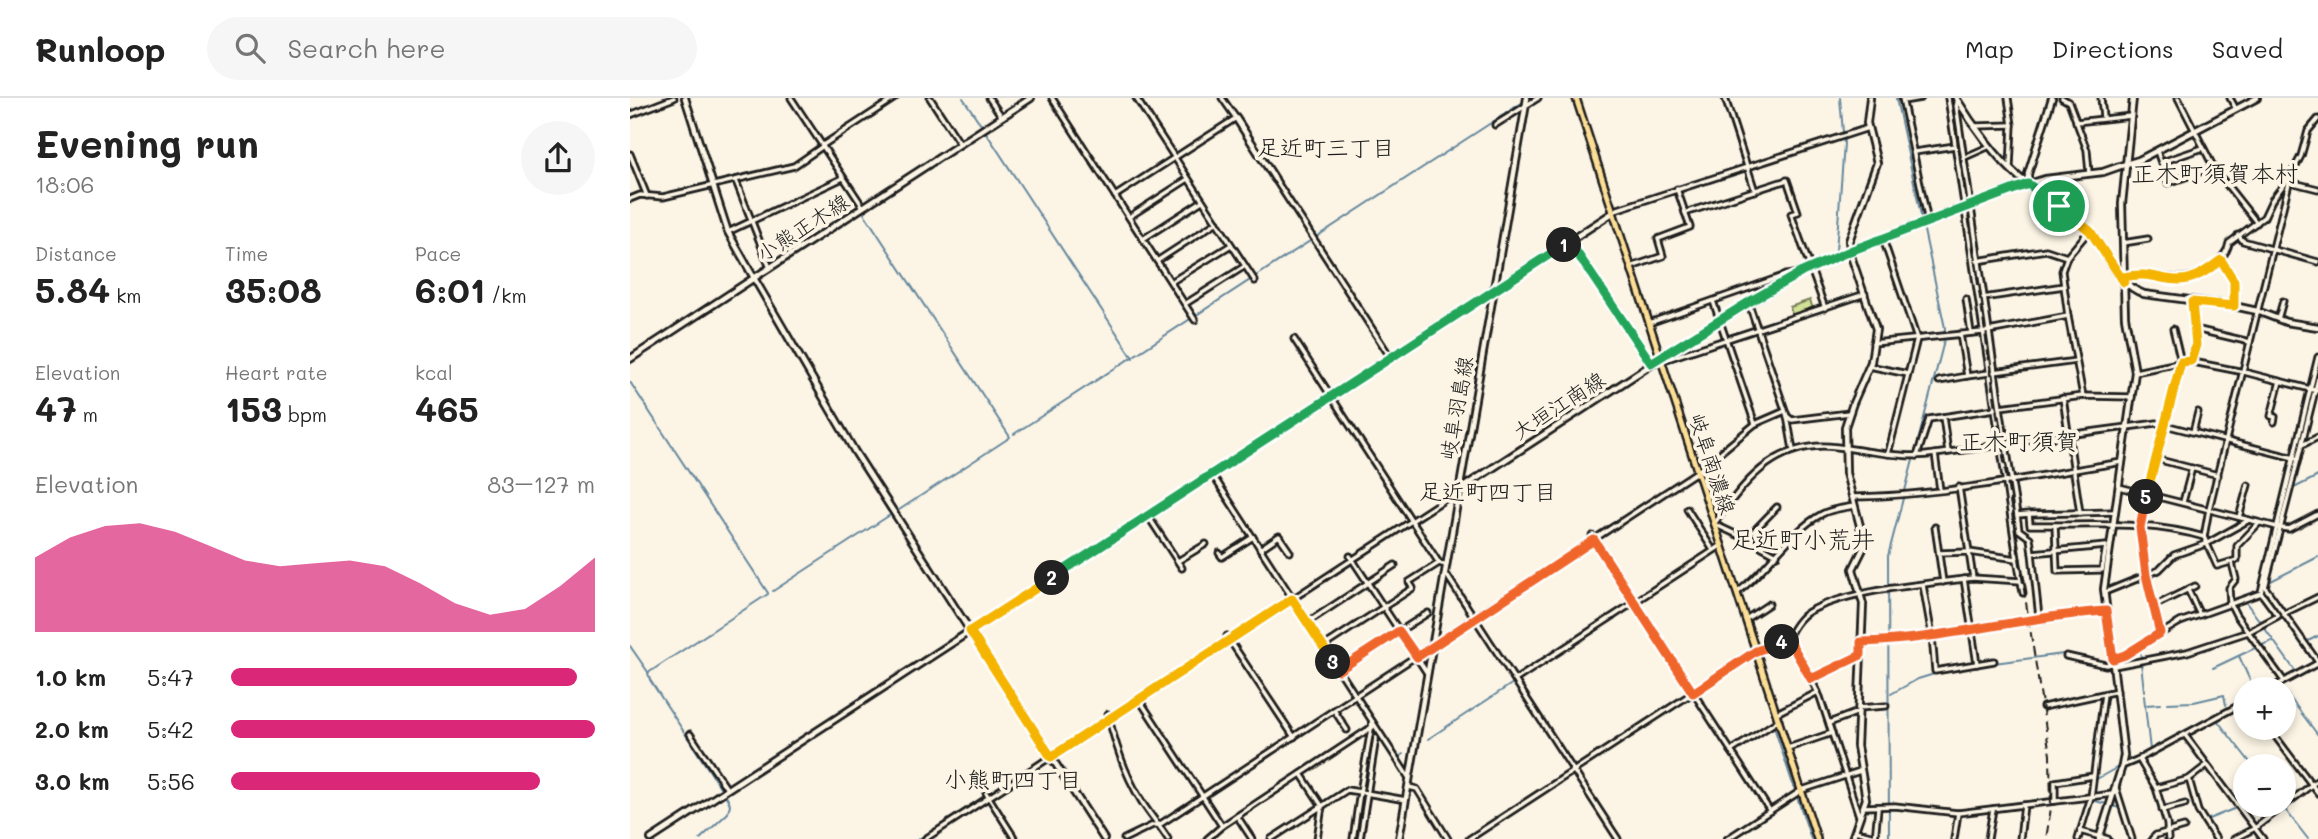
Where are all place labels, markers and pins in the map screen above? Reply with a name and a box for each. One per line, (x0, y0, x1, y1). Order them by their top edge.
pin (2029, 176, 2089, 236)
pin: 1 (1546, 228, 1581, 262)
pin: 5 (2128, 480, 2164, 514)
pin: 2 (1034, 560, 1070, 596)
pin: 4 (1764, 624, 1800, 660)
pin: 3 (1316, 644, 1350, 680)

